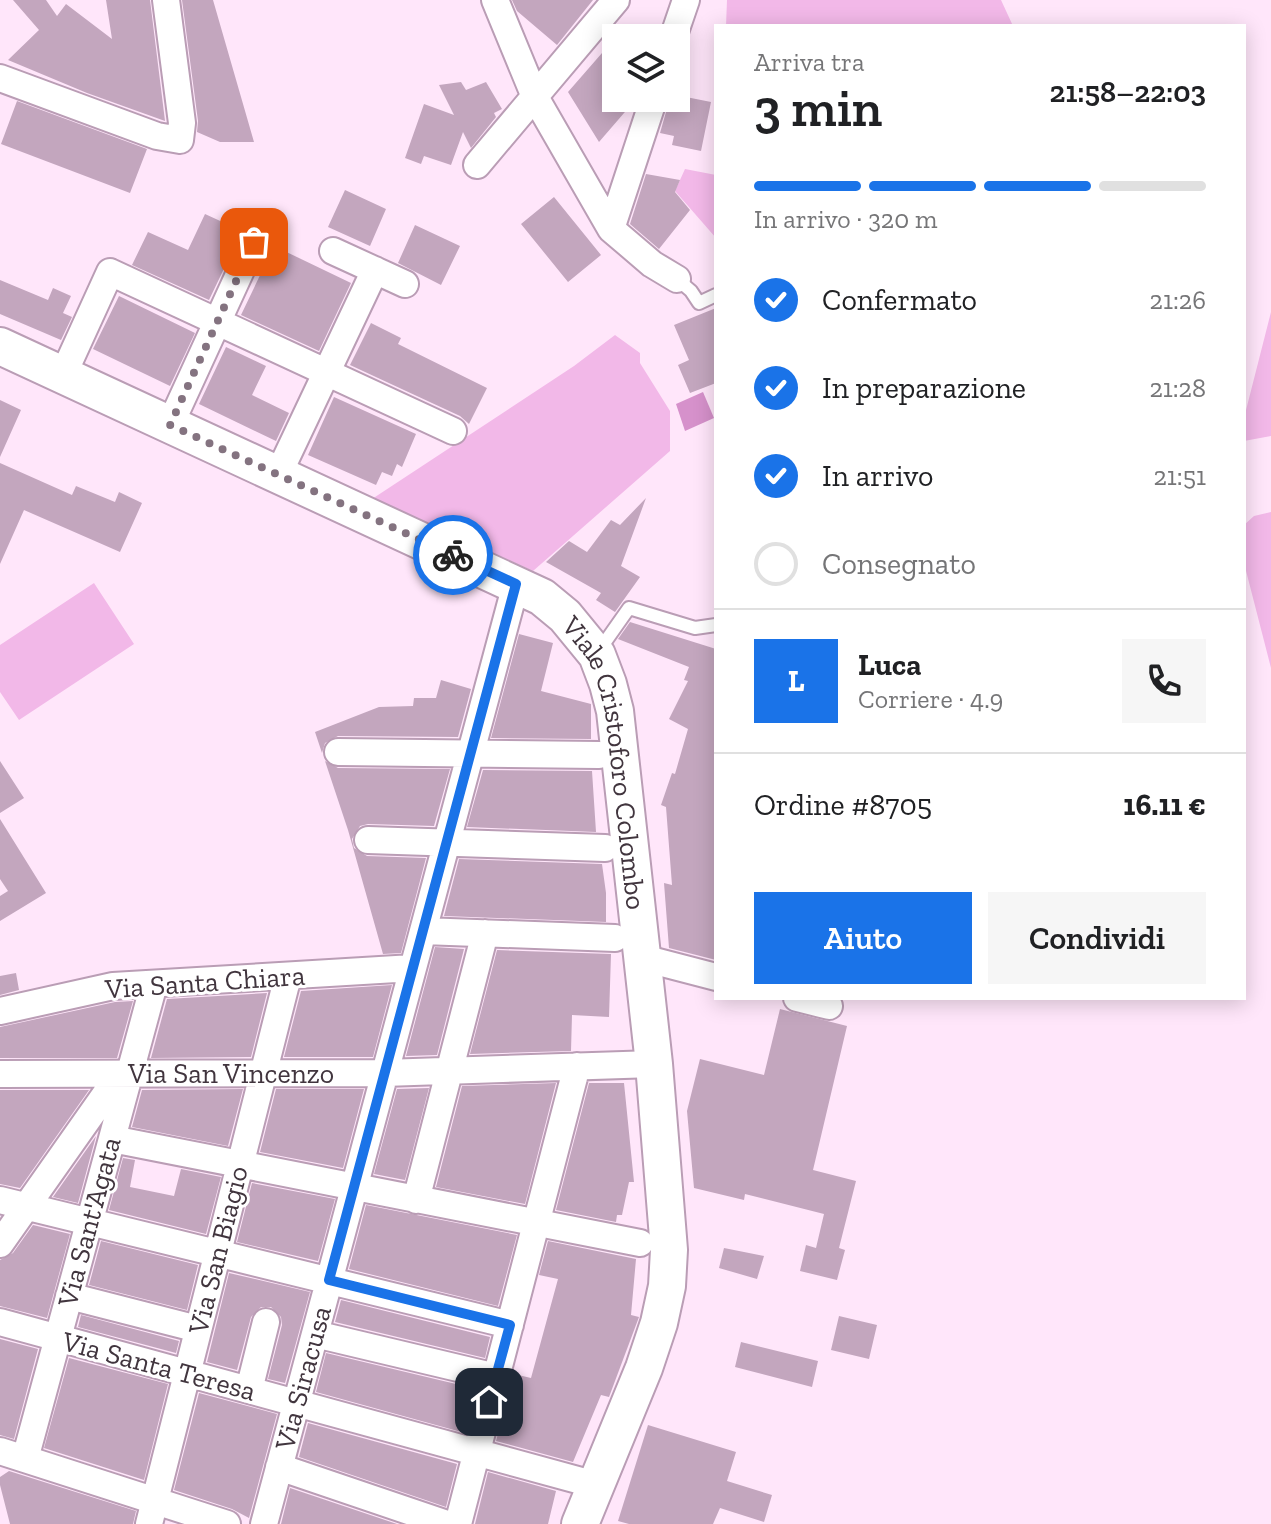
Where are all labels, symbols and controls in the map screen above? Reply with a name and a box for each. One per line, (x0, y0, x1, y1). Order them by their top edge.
map controls (602, 24, 690, 112)
button: layers (602, 24, 690, 112)
text: Arriva tra (754, 46, 864, 78)
text: 21:58–22:03 (1050, 74, 1206, 110)
text: 3 min (754, 77, 882, 139)
text: In arrivo · 320 m (754, 203, 938, 235)
pin (220, 208, 288, 276)
icon: bag (232, 220, 276, 264)
icon: check (754, 278, 798, 322)
text: Confermato (822, 282, 977, 318)
text: 21:26 (1150, 284, 1206, 316)
icon: check (754, 366, 798, 410)
text: In preparazione (822, 370, 1026, 406)
text: 21:28 (1149, 372, 1206, 404)
icon: check (754, 454, 798, 498)
text: In arrivo (822, 458, 934, 494)
text: 21:51 (1153, 460, 1206, 492)
courier (413, 515, 493, 595)
icon: bike (431, 533, 475, 577)
text: Consegnato (822, 546, 976, 582)
street label: Viale Cristoforo Colombo (555, 608, 653, 911)
button: phone (1122, 639, 1206, 723)
text: Luca (858, 647, 921, 683)
text: L (788, 663, 804, 699)
text: Corriere · 4.9 (858, 683, 1003, 715)
text: Ordine #8705 (754, 787, 932, 823)
text: 16.11 € (1123, 787, 1206, 823)
button: Aiuto (754, 892, 972, 984)
button: Condividi (988, 892, 1206, 984)
street label: Via Santa Chiara (103, 959, 307, 1006)
street label: Via San Vincenzo (127, 1057, 334, 1090)
street label: Via Sant'Agata (50, 1133, 128, 1311)
street label: Via San Biagio (181, 1163, 255, 1338)
street label: Via Siracusa (268, 1302, 338, 1455)
street label: Via Santa Teresa (58, 1324, 260, 1408)
pin (455, 1368, 523, 1436)
icon: home (467, 1380, 511, 1424)

